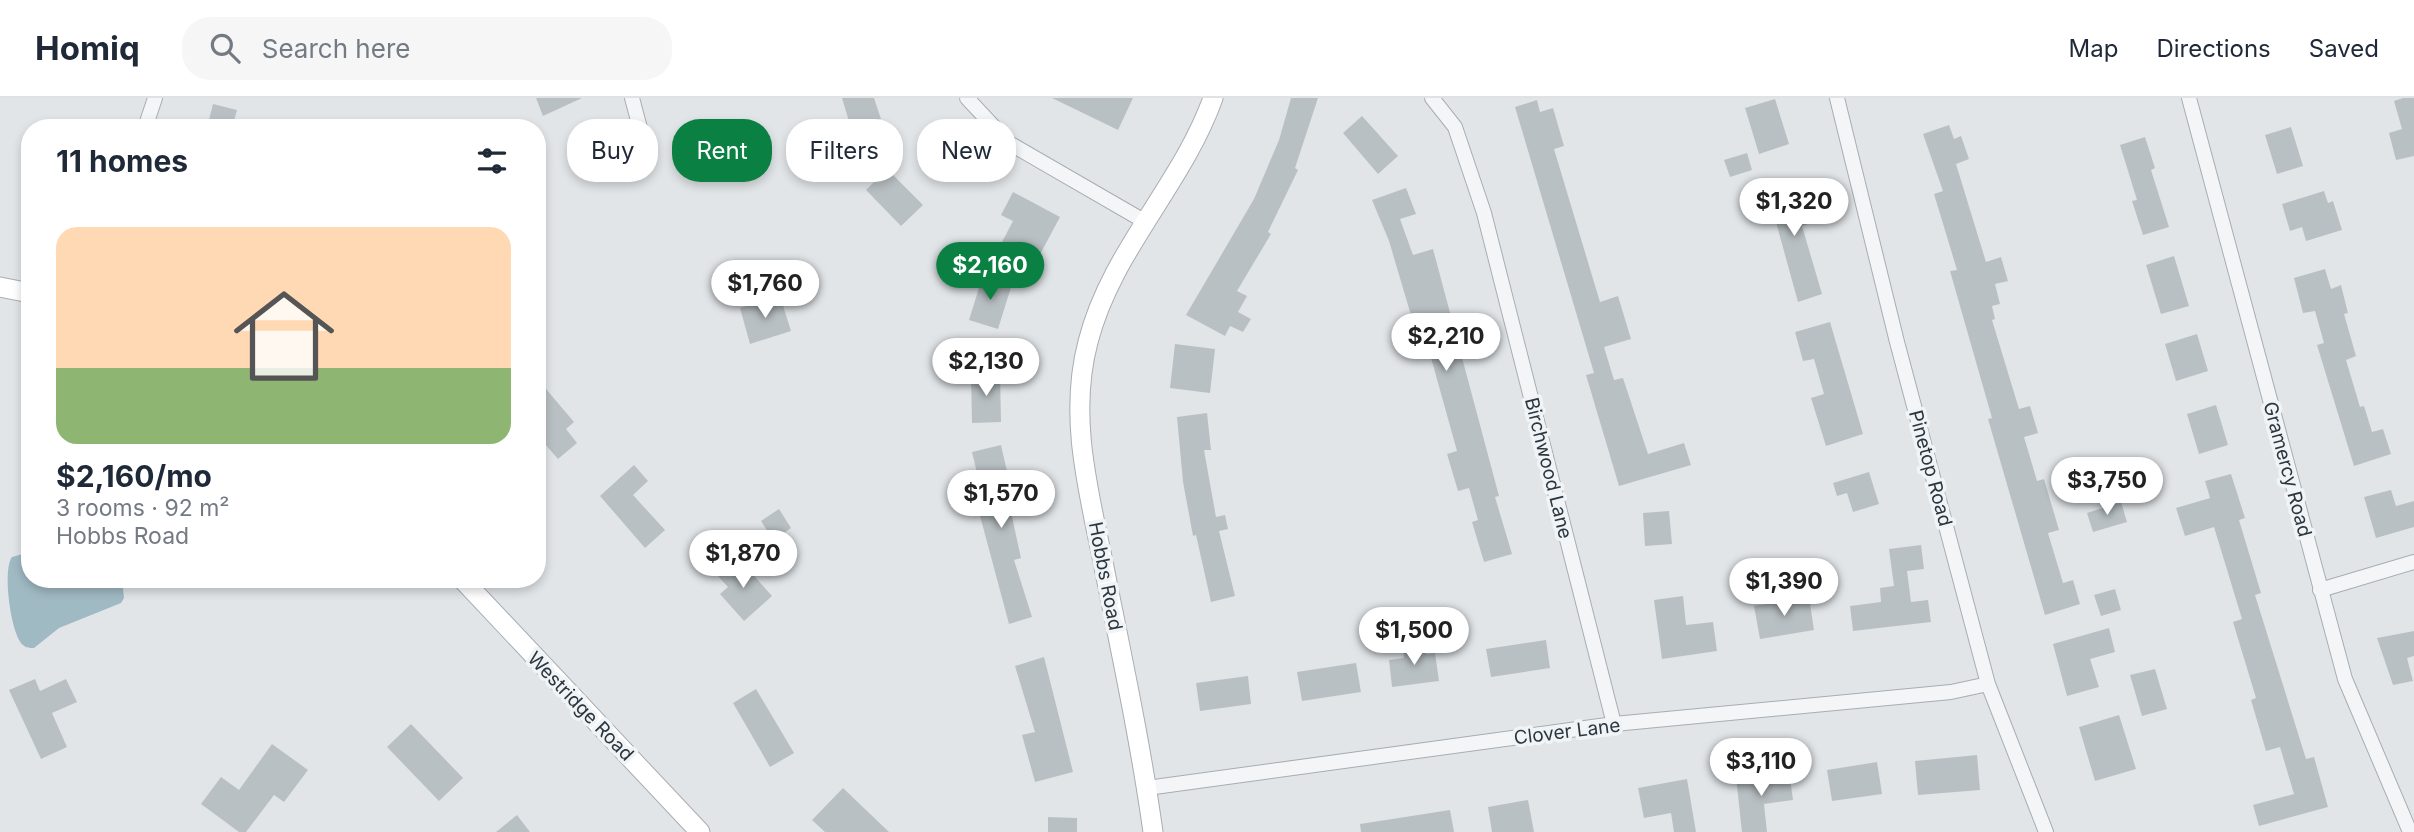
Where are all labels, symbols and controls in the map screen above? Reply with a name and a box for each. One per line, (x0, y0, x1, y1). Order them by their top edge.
search box (182, 17, 672, 80)
text: Homiq (35, 28, 140, 68)
icon: search (206, 29, 244, 67)
text: Search here (262, 33, 410, 64)
text: Map (2069, 34, 2118, 63)
text: Directions (2156, 34, 2271, 63)
text: Saved (2309, 34, 2379, 63)
chip: Buy (567, 119, 658, 182)
chip: Rent (672, 119, 772, 182)
chip: Filters (786, 119, 903, 182)
chip: New (917, 119, 1016, 182)
icon: filters (473, 142, 511, 180)
text: 11 homes (56, 143, 188, 179)
pin: $1,320 (1737, 178, 1851, 238)
text: $1,320 (1756, 187, 1832, 215)
pin: $2,160 (933, 242, 1047, 302)
text: $2,160 (952, 251, 1028, 279)
pin: $1,760 (708, 260, 822, 320)
text: $1,760 (727, 269, 803, 297)
icon: home (221, 273, 347, 399)
pin: $2,210 (1389, 314, 1503, 373)
text: $2,210 (1407, 322, 1485, 350)
pin: $2,130 (929, 338, 1043, 398)
text: $2,130 (948, 347, 1024, 375)
street label: Birchwood Lane (1520, 395, 1577, 541)
street label: Gramercy Road (2258, 399, 2317, 539)
street label: Pinetop Road (1904, 408, 1957, 529)
text: $2,160/mo (56, 458, 212, 494)
pin: $3,750 (2050, 458, 2164, 517)
text: $3,750 (2067, 466, 2147, 494)
pin: $1,570 (944, 470, 1058, 530)
text: $1,570 (963, 479, 1039, 507)
text: 3 rooms · 92 m² (56, 494, 229, 522)
street label: Hobbs Road (1084, 520, 1127, 632)
text: Hobbs Road (56, 522, 189, 550)
pin: $1,870 (686, 531, 800, 590)
text: $1,870 (705, 539, 781, 567)
pin: $1,390 (1727, 559, 1841, 618)
text: $1,390 (1745, 567, 1823, 595)
pin: $1,500 (1357, 608, 1471, 667)
text: $1,500 (1375, 616, 1453, 644)
street label: Westridge Road (523, 647, 638, 766)
street label: Clover Lane (1513, 714, 1622, 749)
pin: $3,110 (1704, 738, 1818, 798)
text: $3,110 (1726, 747, 1796, 775)

